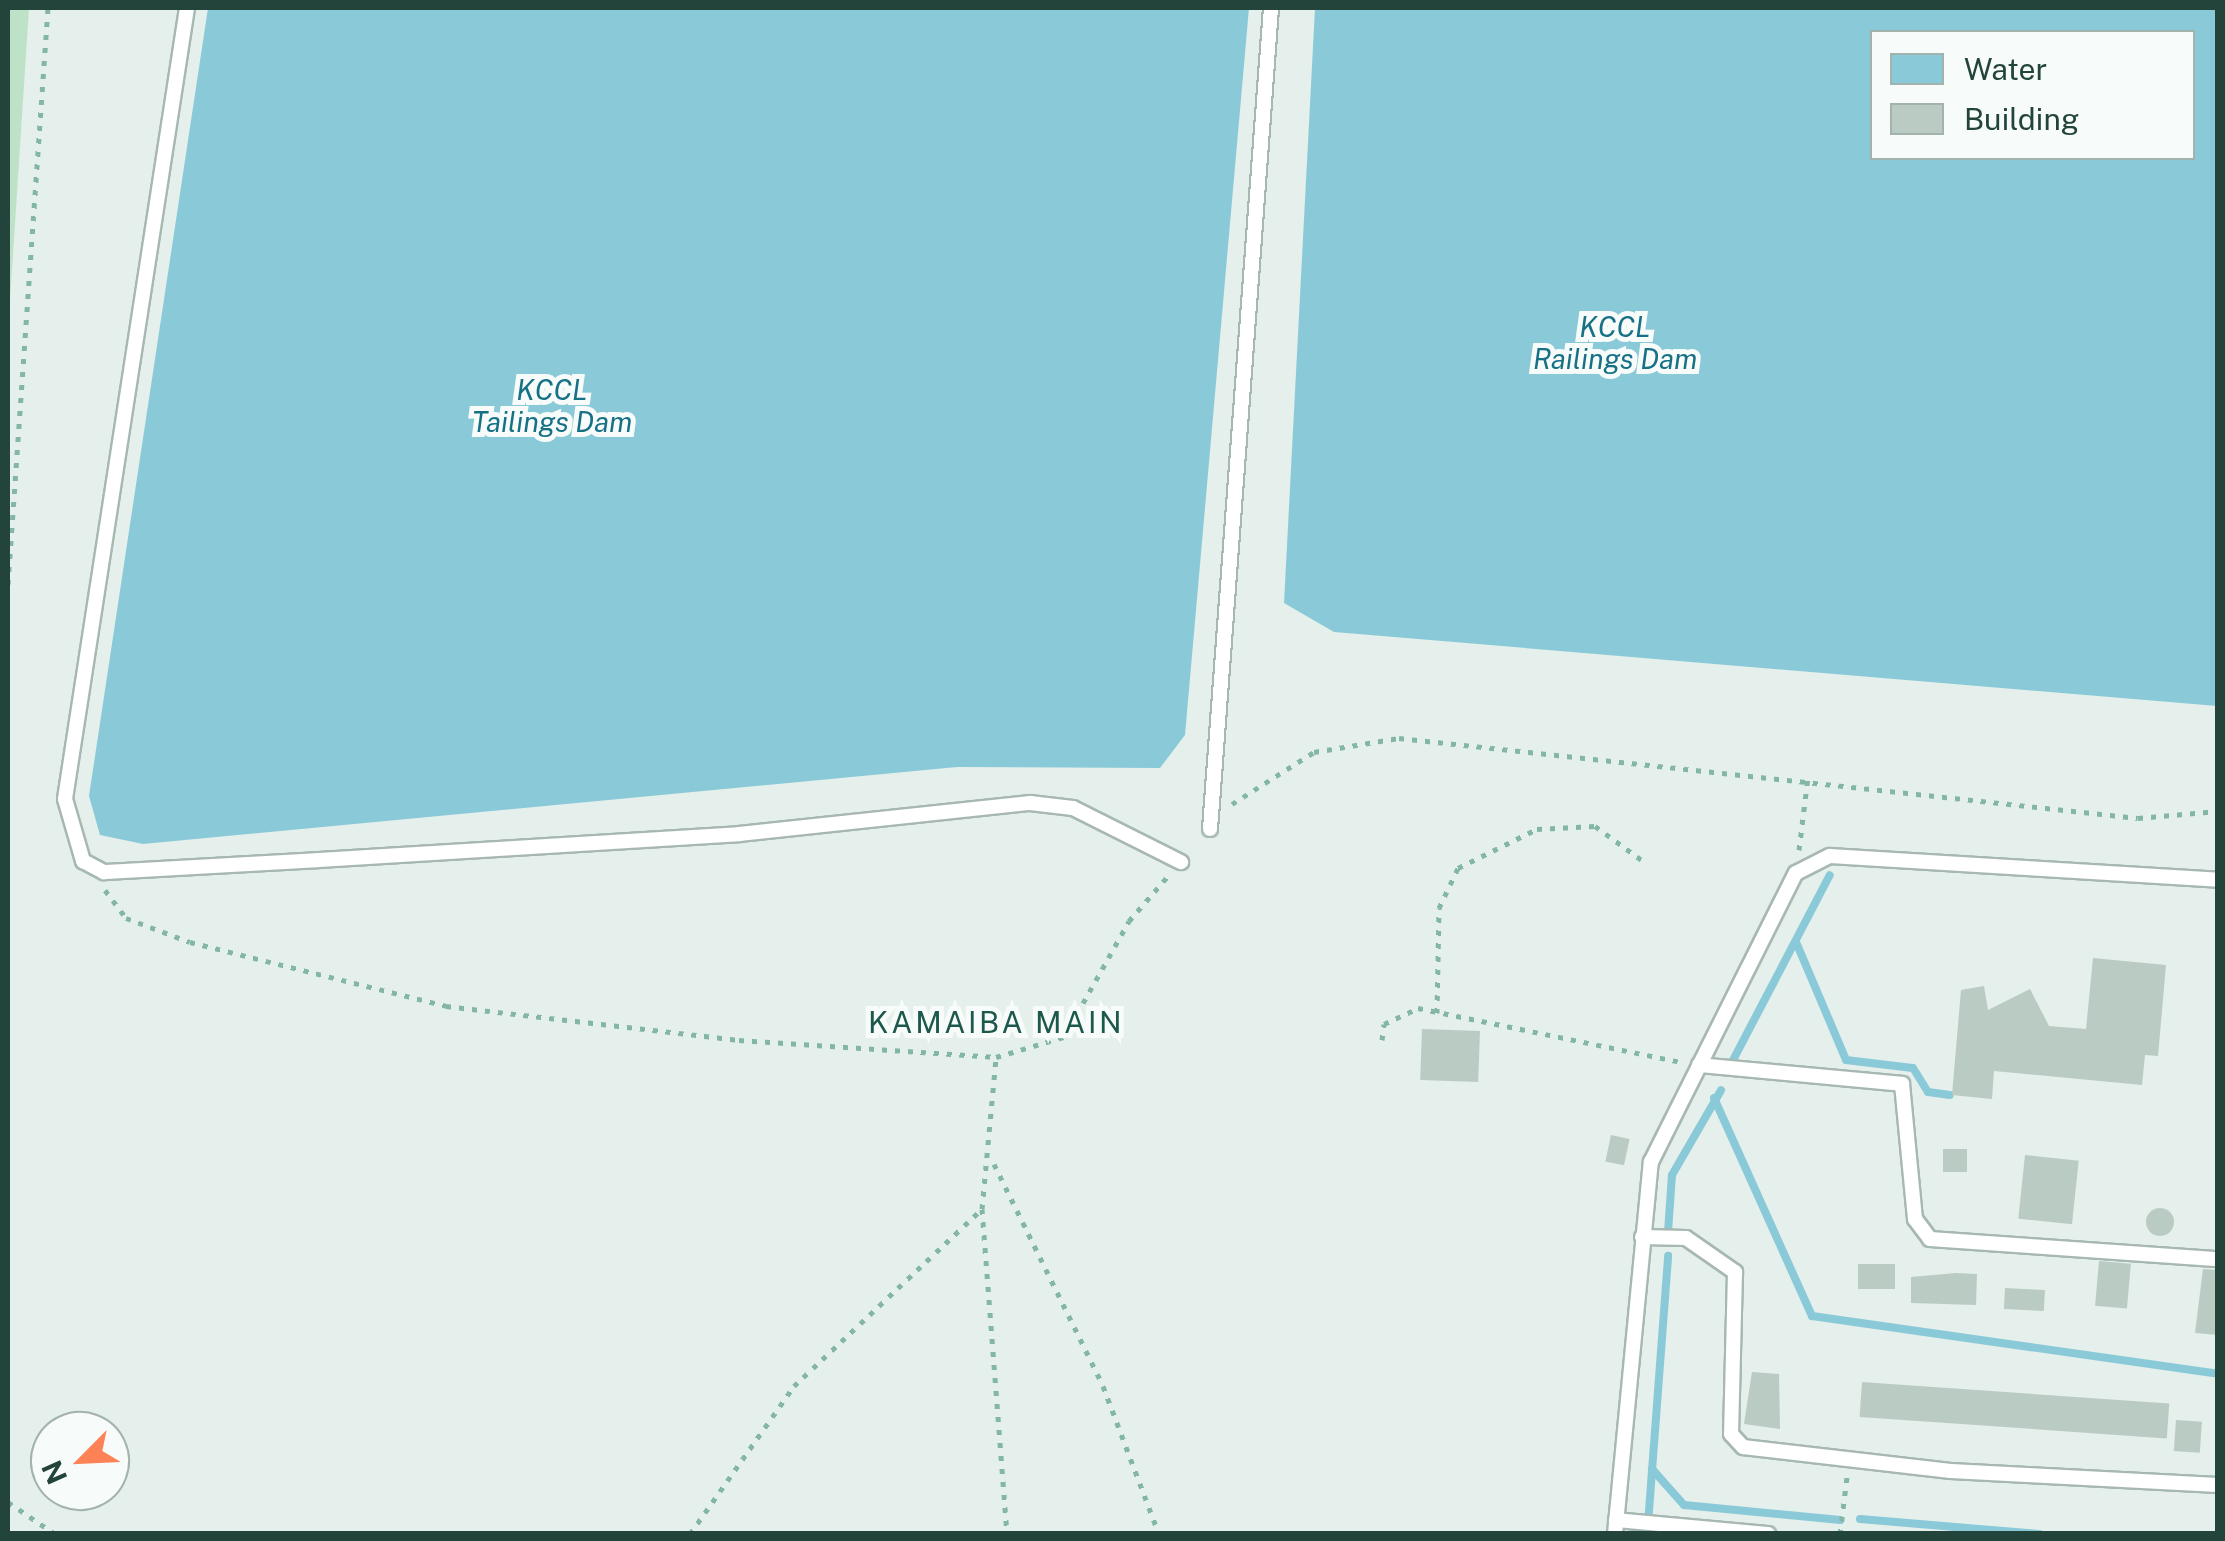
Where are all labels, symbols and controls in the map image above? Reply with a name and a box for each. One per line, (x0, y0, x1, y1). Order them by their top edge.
legend (1870, 30, 2195, 160)
text: Water (1964, 51, 2047, 87)
text: Building (1964, 101, 2079, 137)
water label: KCCL Railings Dam (1533, 310, 1697, 376)
water label: KCCL Tailings Dam (472, 373, 632, 439)
district label: KAMAIBA MAIN (868, 1004, 1124, 1040)
north arrow (30, 1411, 130, 1511)
text: N (34, 1456, 73, 1489)

